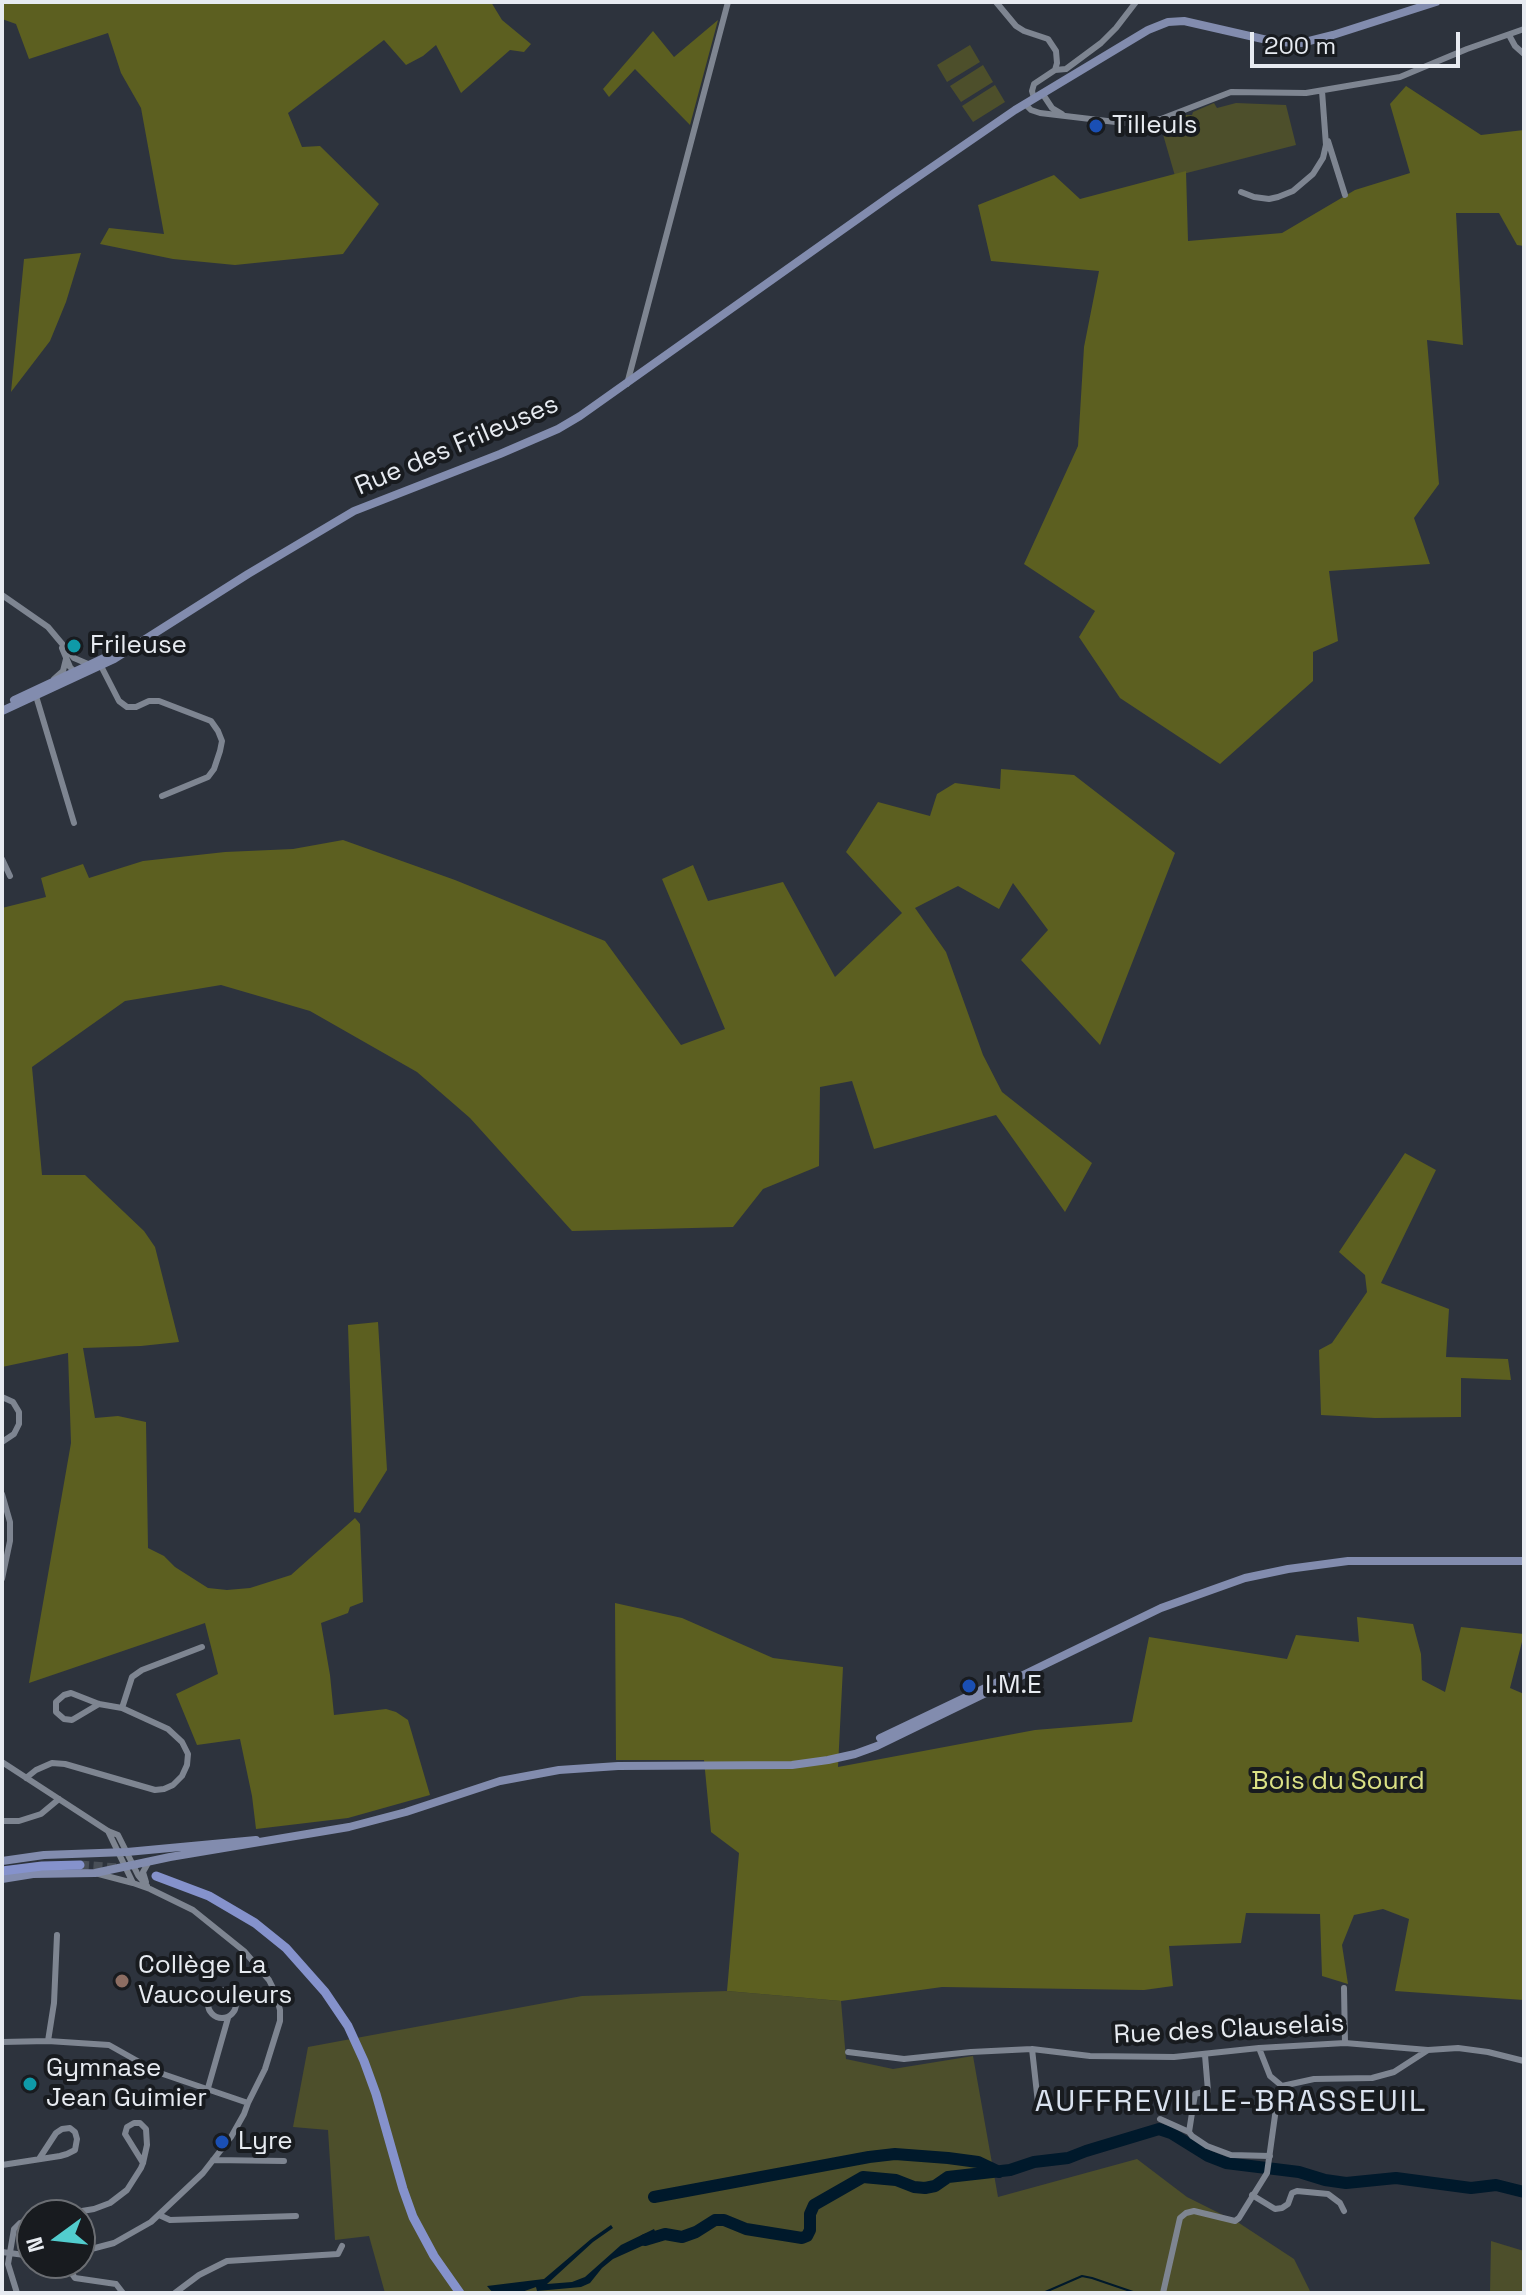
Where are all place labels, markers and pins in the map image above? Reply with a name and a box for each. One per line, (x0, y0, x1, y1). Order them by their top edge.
place label: Tilleuls (1112, 110, 1198, 142)
marker: Tilleuls (1087, 117, 1105, 135)
place label: Frileuse (90, 630, 187, 662)
marker: Frileuse (65, 637, 83, 655)
place label: I.M.E (985, 1670, 1042, 1702)
marker: I.M.E (960, 1677, 978, 1695)
place label: Collège La Vaucouleurs (138, 1950, 292, 2012)
marker: Collège La Vaucouleurs (113, 1972, 131, 1990)
place label: Gymnase Jean Guimier (46, 2053, 207, 2114)
marker: Gymnase Jean Guimier (21, 2075, 39, 2093)
place label: Lyre (238, 2126, 293, 2158)
marker: Lyre (213, 2133, 231, 2151)

